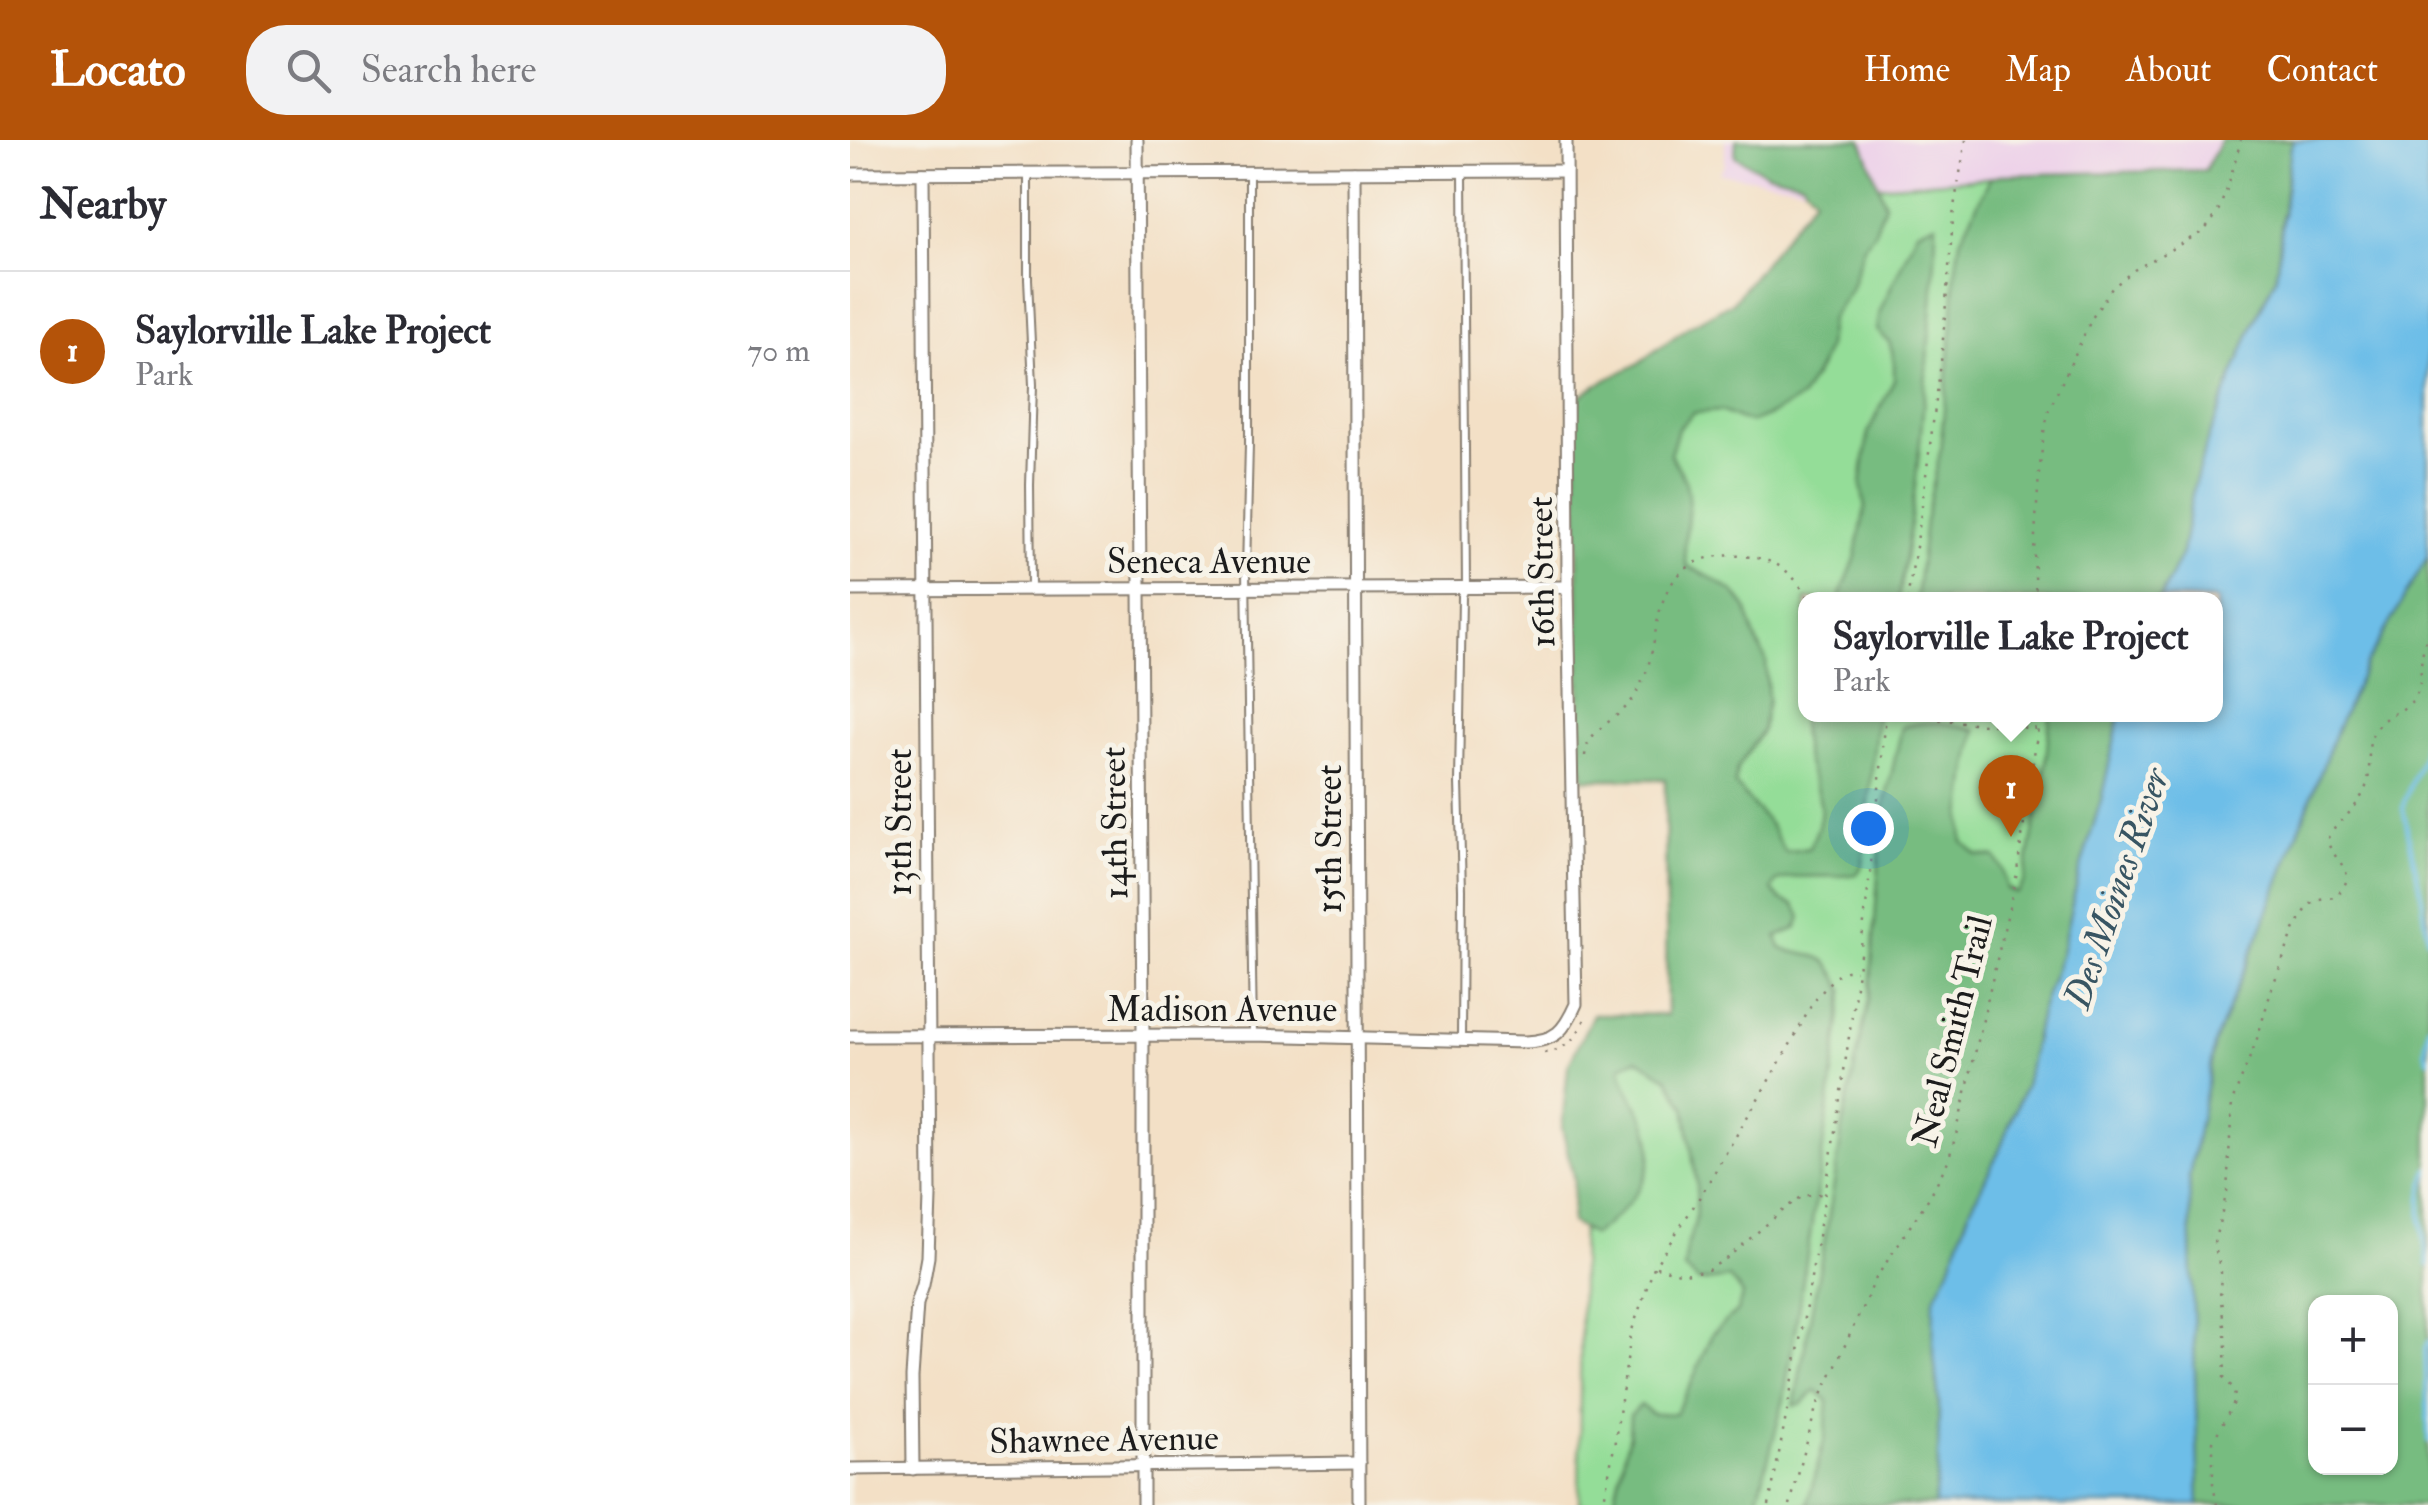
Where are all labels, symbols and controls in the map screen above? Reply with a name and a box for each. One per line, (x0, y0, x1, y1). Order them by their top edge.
search box (246, 25, 946, 115)
text: Locato (50, 40, 186, 100)
icon: search (281, 43, 336, 98)
text: Search here (361, 46, 536, 94)
text: Home (1863, 48, 1950, 92)
text: Map (2005, 48, 2071, 92)
text: About (2126, 48, 2211, 92)
text: Contact (2266, 48, 2378, 92)
text: Nearby (40, 179, 166, 231)
text: Saylorville Lake Project (135, 307, 491, 355)
text: 1 (67, 331, 78, 371)
text: 70 m (747, 331, 810, 371)
text: Park (135, 355, 193, 395)
street label: 16th Street (1519, 496, 1565, 648)
street label: Seneca Avenue (1107, 540, 1311, 584)
popup (1798, 592, 2223, 722)
text: Saylorville Lake Project (1832, 613, 2189, 661)
text: Park (1832, 661, 1891, 701)
street label: 14th Street (1092, 746, 1138, 900)
street label: 13th Street (878, 748, 922, 896)
pin: 1 (1978, 754, 2044, 837)
water label: Des Moines River (2053, 760, 2181, 1016)
street label: 15th Street (1308, 764, 1352, 914)
your location (1843, 803, 1894, 854)
street label: Neal Smith Trail (1903, 911, 2003, 1151)
street label: Madison Avenue (1107, 988, 1337, 1032)
map controls (2308, 1295, 2398, 1475)
button: + (2308, 1295, 2398, 1385)
button: − (2308, 1385, 2398, 1475)
street label: Shawnee Avenue (989, 1416, 1219, 1464)

